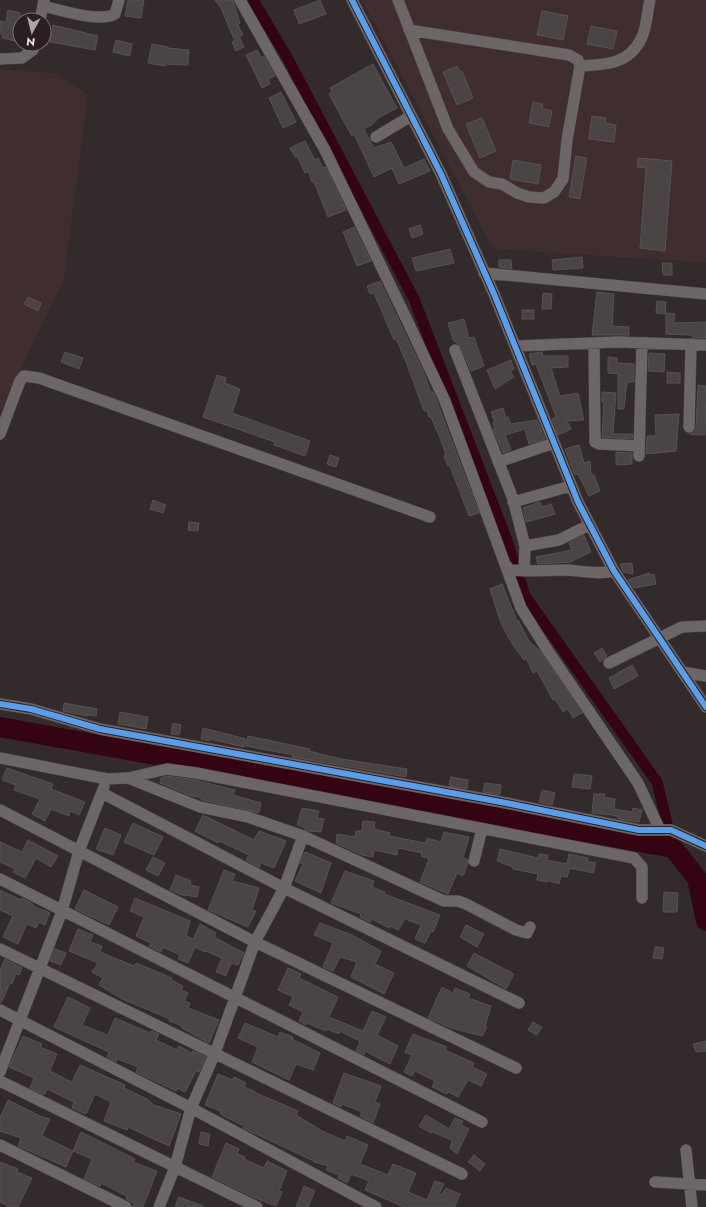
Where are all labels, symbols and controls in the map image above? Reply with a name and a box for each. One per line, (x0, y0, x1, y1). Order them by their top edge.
north arrow (12, 12, 52, 52)
text: N (25, 33, 36, 50)

